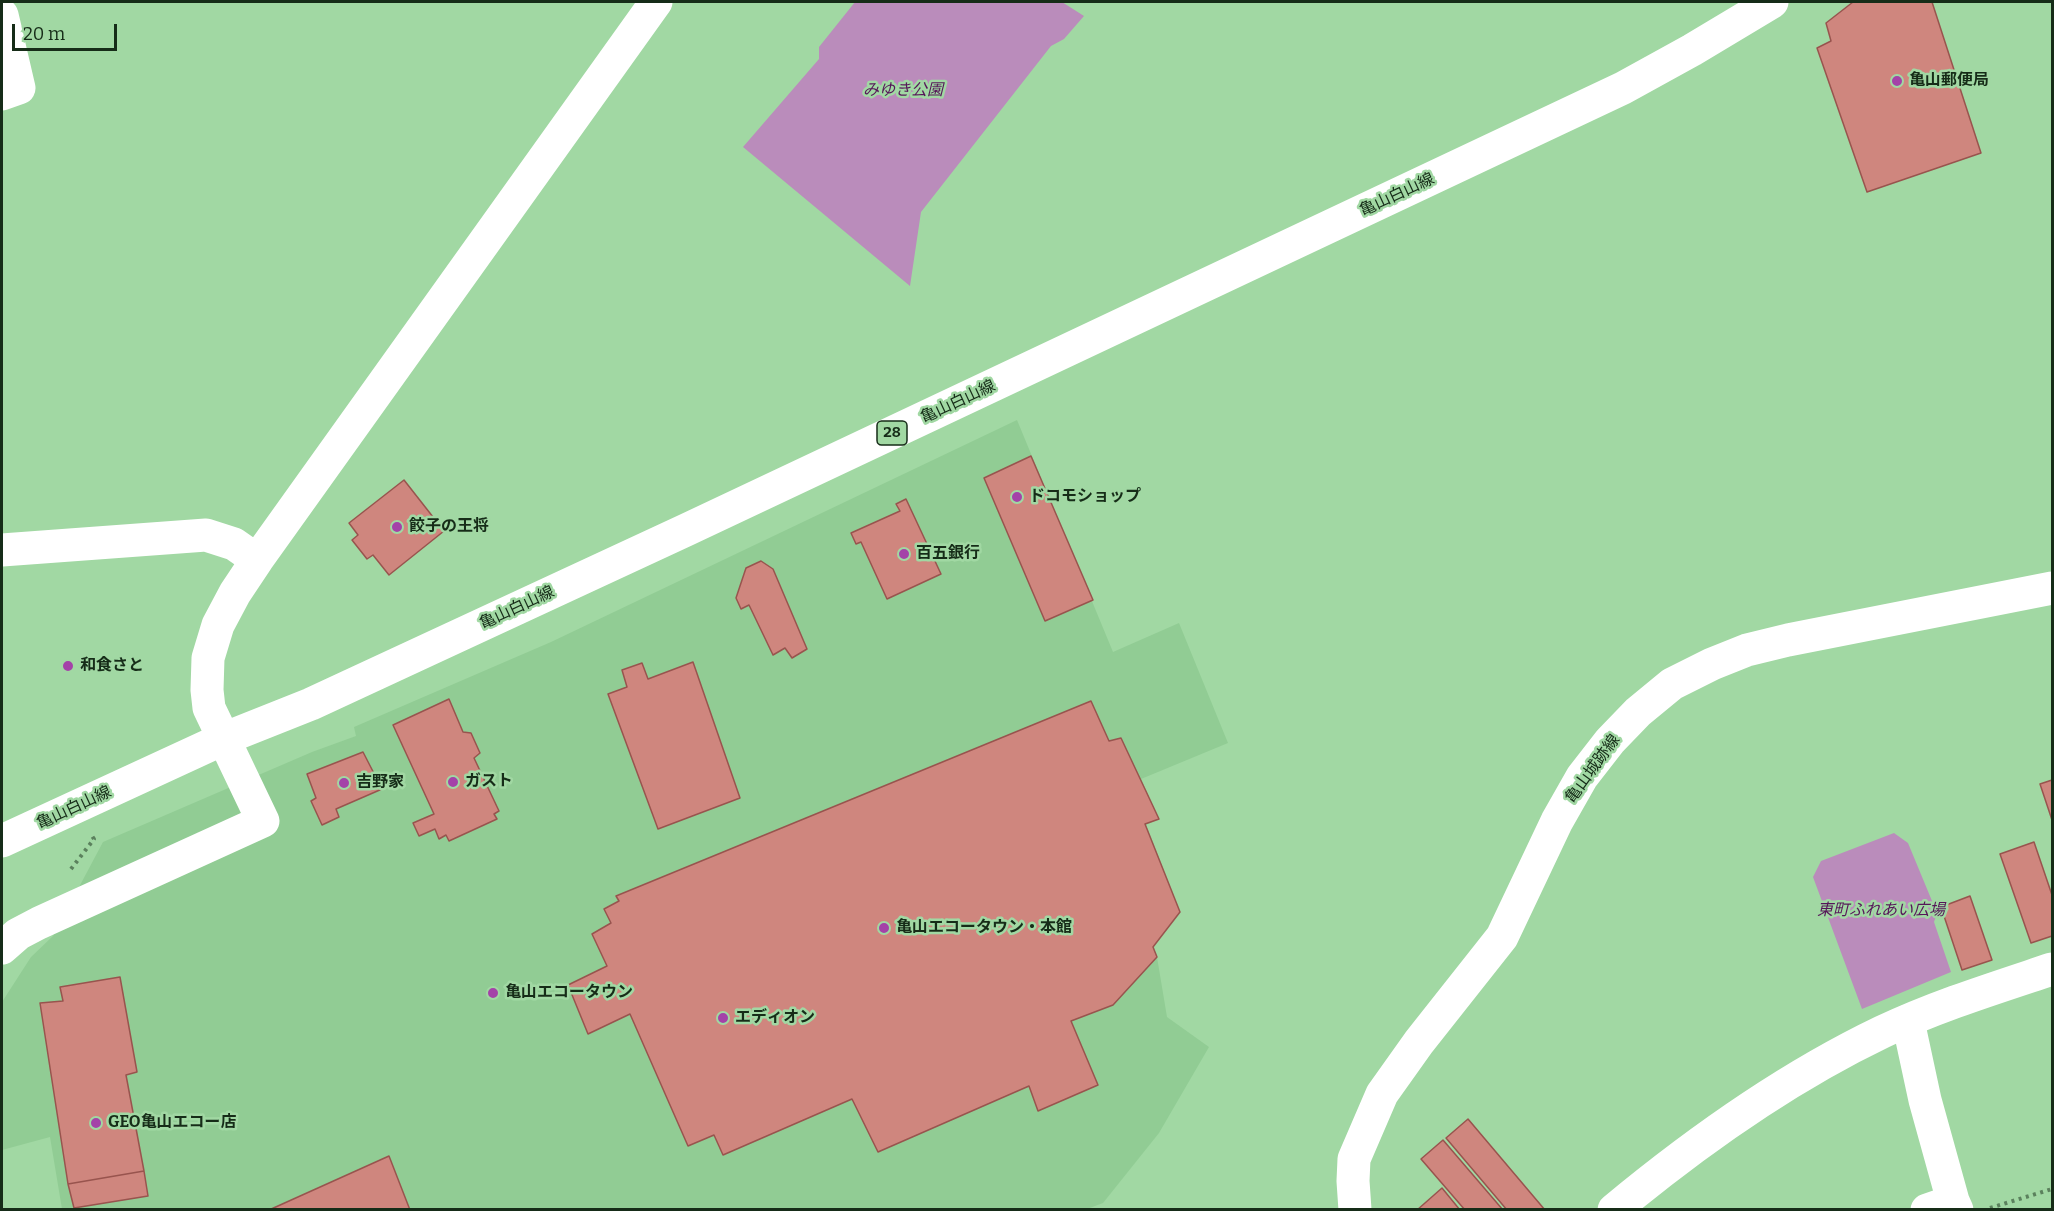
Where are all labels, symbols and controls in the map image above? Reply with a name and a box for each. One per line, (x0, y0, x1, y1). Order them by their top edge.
scale bar (15, 12, 120, 50)
text: 20 m (23, 23, 65, 45)
place label: 亀山郵便局 (1909, 71, 1989, 91)
marker: 亀山郵便局 (1890, 74, 1904, 88)
park label: みゆき公園 (863, 81, 943, 101)
street label: 亀山白山線 (1357, 169, 1437, 221)
street label: 亀山白山線 (918, 376, 998, 428)
road number: 28 (877, 421, 907, 445)
place label: ドコモショップ (1029, 487, 1141, 507)
marker: ドコモショップ (1010, 490, 1024, 504)
place label: 餃子の王将 (409, 517, 489, 537)
marker: 餃子の王将 (390, 520, 404, 534)
place label: 百五銀行 (916, 544, 980, 564)
marker: 百五銀行 (897, 547, 911, 561)
street label: 亀山白山線 (477, 582, 557, 634)
place label: 和食さと (80, 656, 144, 676)
marker: 和食さと (61, 659, 75, 673)
street label: 亀山城跡線 (1562, 731, 1624, 807)
place label: ガスト (465, 772, 513, 792)
place label: 吉野家 (356, 773, 404, 793)
marker: ガスト (446, 775, 460, 789)
marker: 吉野家 (337, 776, 351, 790)
street label: 亀山白山線 (34, 782, 114, 834)
park label: 東町ふれあい広場 (1817, 901, 1945, 921)
place label: 亀山エコータウン・本館 (896, 918, 1072, 938)
marker: 亀山エコータウン・本館 (877, 921, 891, 935)
place label: 亀山エコータウン (505, 983, 633, 1003)
marker: 亀山エコータウン (486, 986, 500, 1000)
place label: エディオン (735, 1008, 815, 1028)
marker: エディオン (716, 1011, 730, 1025)
place label: GEO亀山エコー店 (108, 1113, 237, 1133)
marker: GEO亀山エコー店 (89, 1116, 103, 1130)

